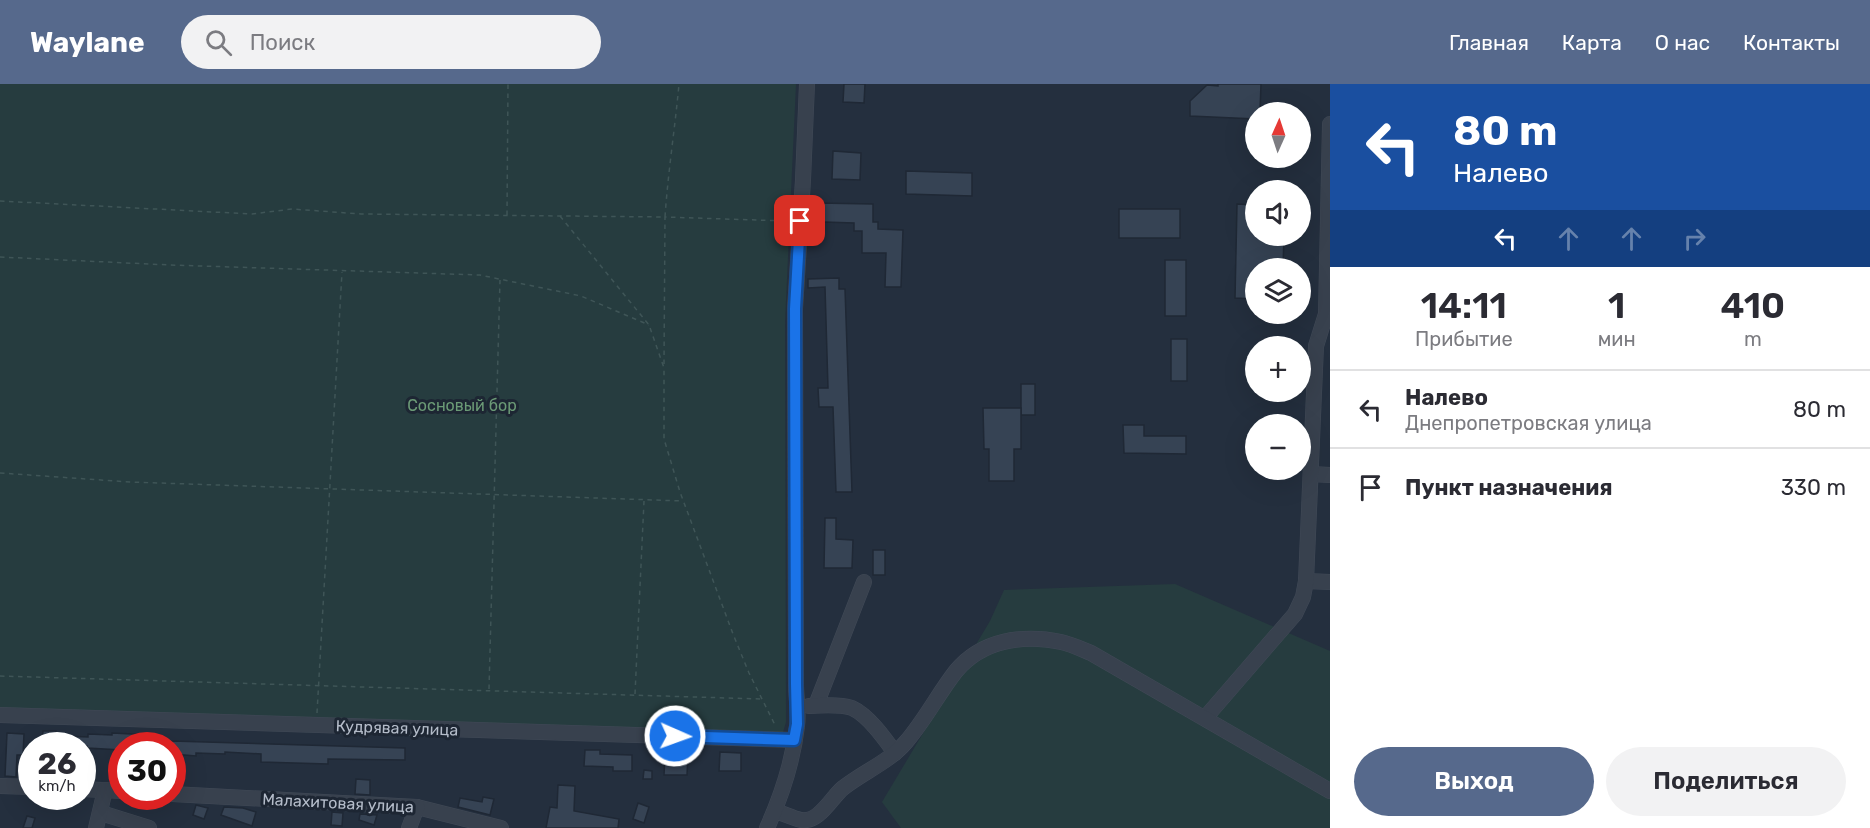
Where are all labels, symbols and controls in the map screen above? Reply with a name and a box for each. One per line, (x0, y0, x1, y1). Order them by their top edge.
search box (181, 15, 601, 69)
text: Waylane (30, 26, 145, 59)
icon: search (202, 26, 235, 59)
text: Поиск (250, 29, 315, 56)
text: Главная (1449, 30, 1529, 55)
text: Карта (1562, 30, 1622, 55)
text: О нас (1655, 30, 1710, 55)
text: Контакты (1743, 30, 1840, 55)
north arrow (1245, 102, 1311, 168)
map controls (1245, 102, 1311, 480)
text: 80 m (1453, 106, 1557, 156)
icon: left (1354, 108, 1432, 186)
text: Налево (1453, 157, 1549, 189)
button: sound (1245, 180, 1311, 246)
pin (774, 195, 825, 246)
icon: arrive (783, 204, 816, 237)
icon: left (1489, 222, 1522, 255)
icon: ahead (1552, 222, 1585, 255)
icon: ahead (1615, 222, 1648, 255)
icon: right (1678, 222, 1711, 255)
button: layers (1245, 258, 1311, 324)
text: 14:11 (1421, 284, 1507, 327)
text: 1 (1608, 284, 1625, 327)
text: 410 (1721, 284, 1785, 327)
text: Прибытие (1415, 327, 1513, 351)
text: мин (1598, 327, 1636, 351)
text: m (1744, 327, 1762, 351)
button: + (1245, 336, 1311, 402)
text: Налево (1405, 384, 1488, 411)
icon: left (1354, 393, 1387, 426)
park label: Сосновый бор (407, 396, 517, 415)
text: 80 m (1793, 396, 1846, 423)
text: Днепропетровская улица (1405, 411, 1652, 435)
button: − (1245, 414, 1311, 480)
icon: arrive (1354, 471, 1387, 504)
text: Пункт назначения (1405, 474, 1613, 501)
text: 330 m (1781, 474, 1846, 501)
position arrow (643, 704, 707, 768)
street label: Кудрявая улица (335, 716, 459, 740)
speed limit sign: 30 (108, 732, 186, 810)
text: 26 (37, 746, 77, 782)
button: Выход (1354, 747, 1594, 816)
button: Поделиться (1606, 747, 1846, 816)
text: km/h (38, 777, 76, 795)
street label: Малахитовая улица (262, 790, 414, 816)

